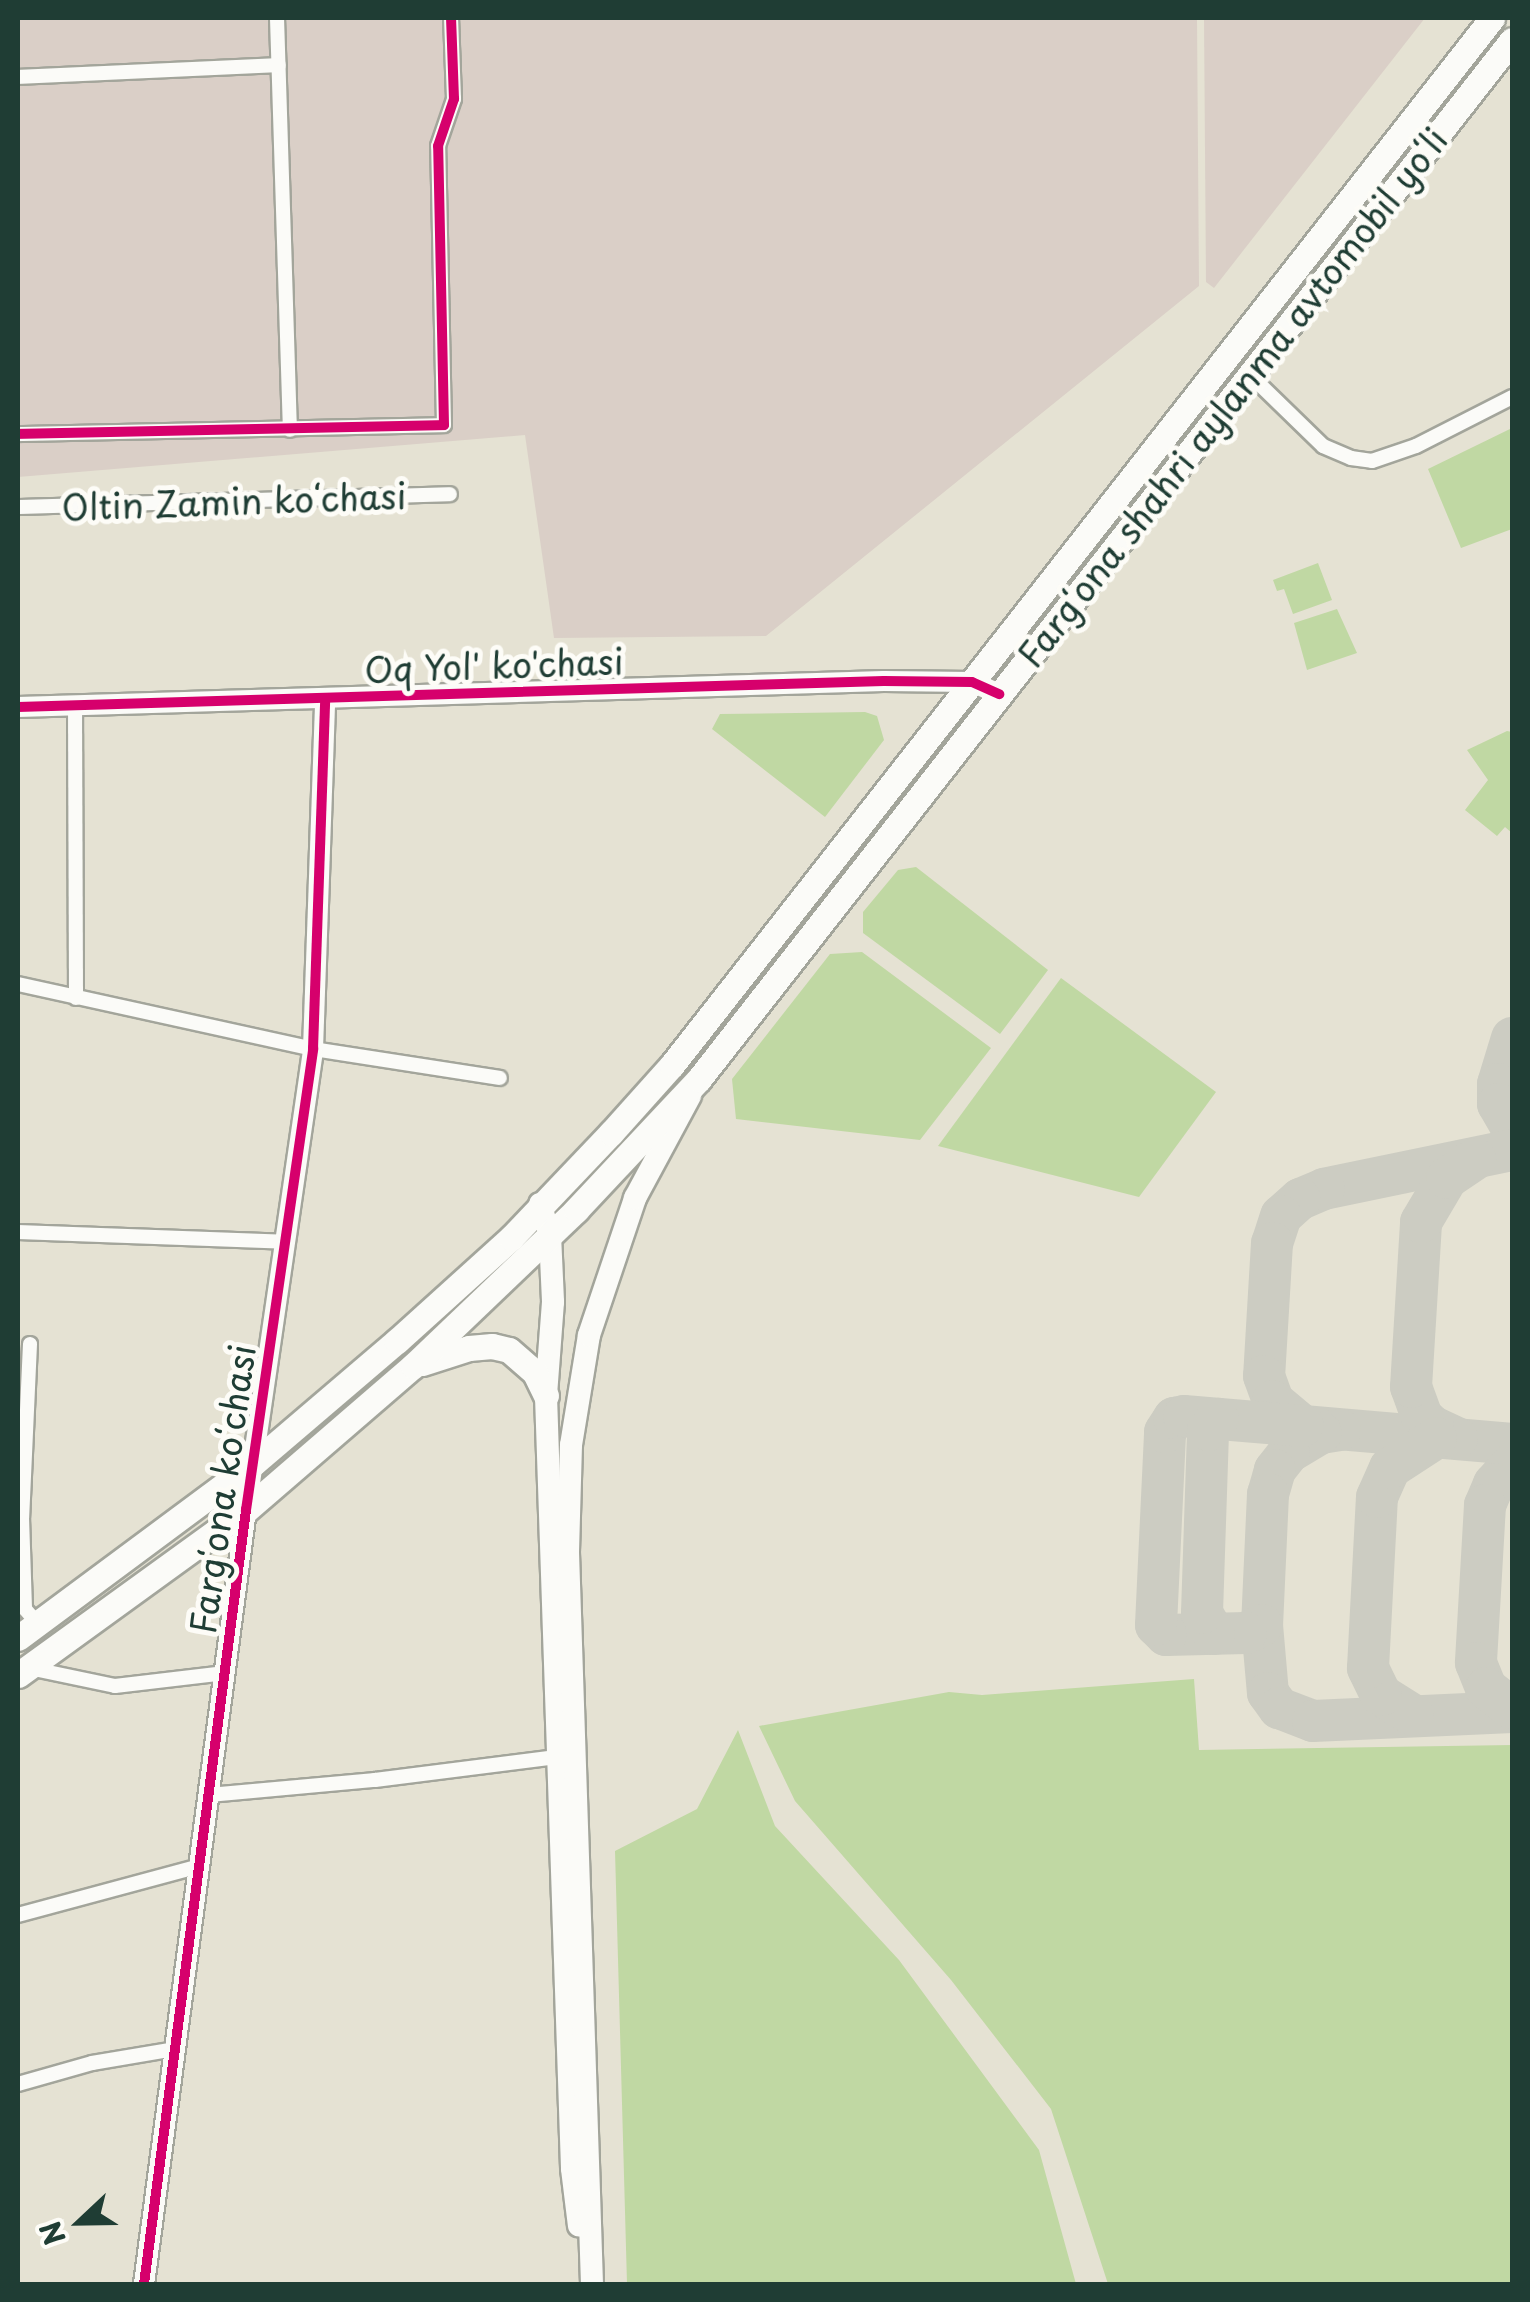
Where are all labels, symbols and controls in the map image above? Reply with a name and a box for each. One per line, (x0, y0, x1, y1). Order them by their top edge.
street label: Fargʻona shahri aylanma avtomobil yoʻli (1008, 119, 1456, 675)
street label: Oltin Zamin koʻchasi (61, 474, 407, 528)
street label: Oq Yol' ko'chasi (363, 639, 625, 691)
street label: Fargʻona koʻchasi (181, 1343, 263, 1635)
north arrow (30, 2172, 130, 2272)
text: N (28, 2215, 76, 2252)

